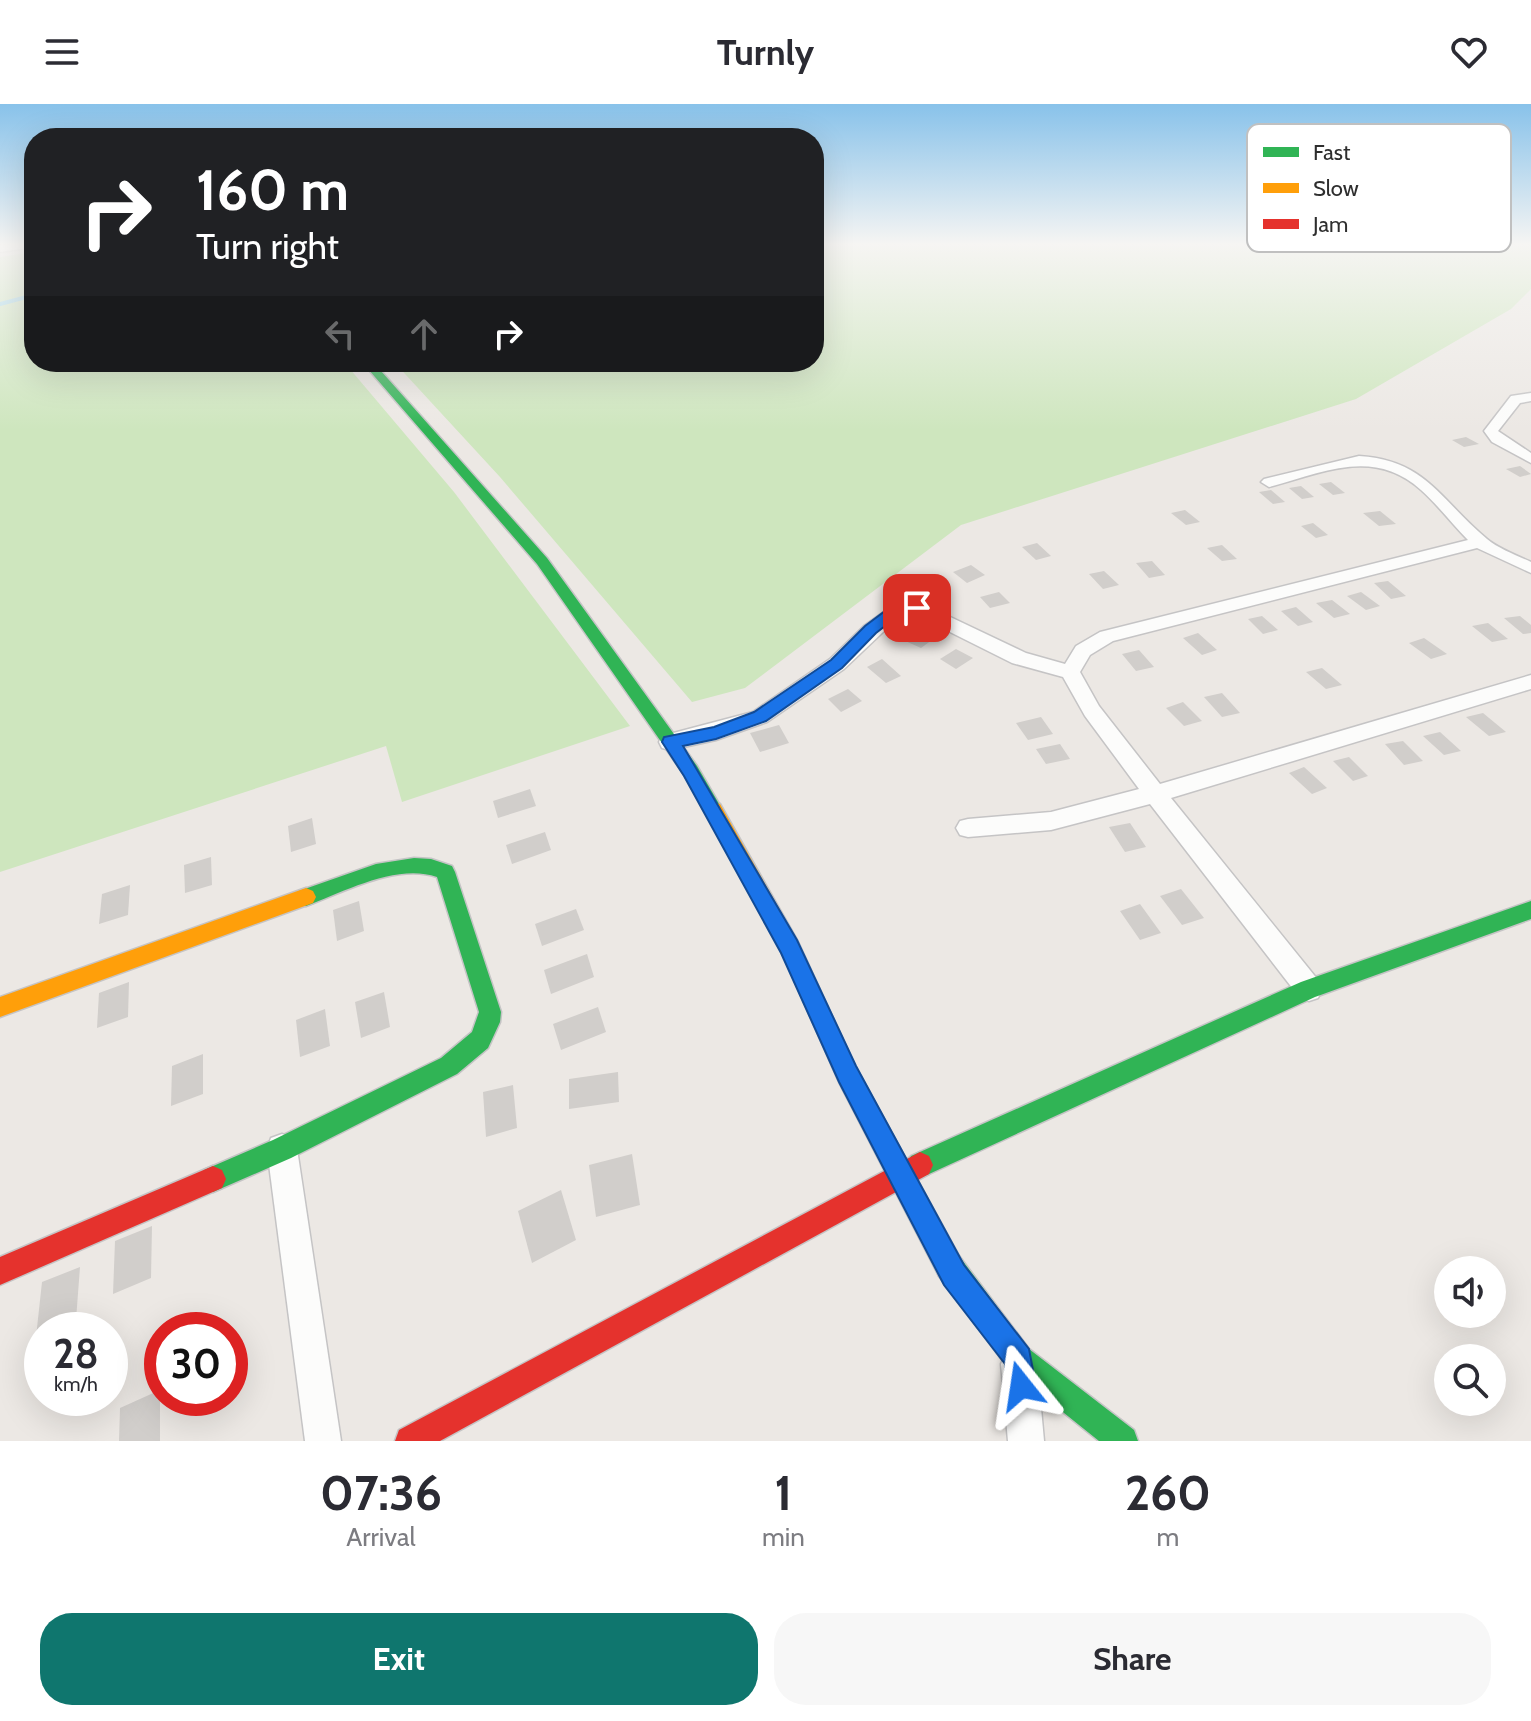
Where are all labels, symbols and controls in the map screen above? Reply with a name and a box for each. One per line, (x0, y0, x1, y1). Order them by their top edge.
icon: menu (40, 30, 84, 74)
text: Turnly (717, 30, 814, 74)
icon: heart (1447, 30, 1491, 74)
legend (1247, 124, 1511, 252)
text: Fast (1313, 139, 1351, 166)
text: 160 m (196, 156, 349, 224)
icon: right (64, 160, 168, 264)
text: Slow (1313, 175, 1359, 202)
text: Jam (1312, 211, 1348, 238)
text: Turn right (196, 224, 339, 268)
icon: left (318, 312, 362, 356)
icon: ahead (402, 312, 446, 356)
icon: right (486, 312, 530, 356)
pin (883, 574, 951, 642)
icon: arrive (895, 586, 939, 630)
map controls (1434, 1256, 1506, 1416)
button: sound (1434, 1256, 1506, 1328)
speed limit sign: 30 (144, 1312, 248, 1416)
text: 28 (53, 1329, 99, 1378)
position arrow (979, 1344, 1063, 1428)
button: search (1434, 1344, 1506, 1416)
text: km/h (54, 1372, 98, 1396)
text: 07:36 (320, 1464, 442, 1522)
text: 1 (774, 1464, 792, 1522)
text: 260 (1125, 1464, 1211, 1522)
text: Arrival (346, 1521, 416, 1553)
text: min (762, 1521, 805, 1553)
text: m (1156, 1521, 1179, 1553)
button: Exit (40, 1613, 758, 1705)
button: Share (774, 1613, 1491, 1705)

